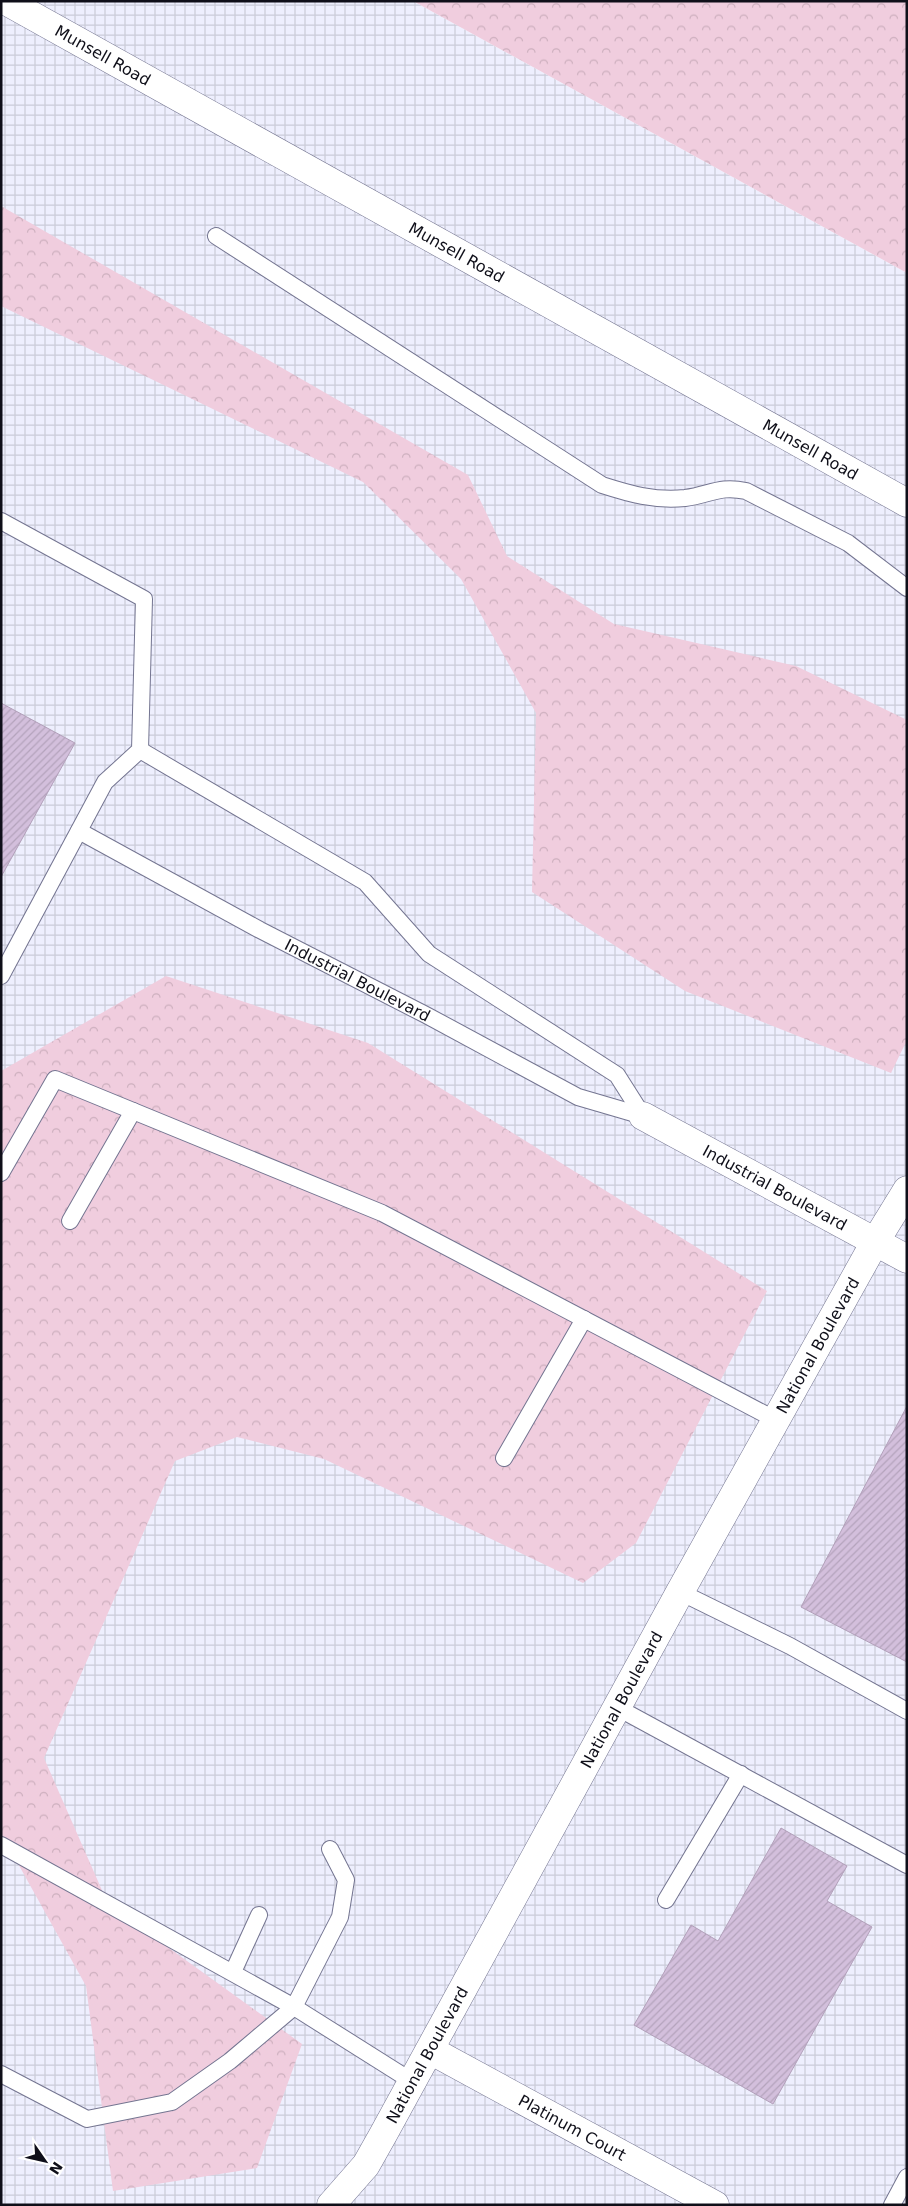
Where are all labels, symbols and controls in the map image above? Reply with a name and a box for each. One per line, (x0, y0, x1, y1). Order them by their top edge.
street label: Munsell Road (52, 21, 154, 89)
street label: Munsell Road (406, 218, 508, 286)
street label: Munsell Road (759, 415, 862, 483)
street label: Industrial Boulevard (282, 935, 434, 1025)
street label: Industrial Boulevard (700, 1141, 850, 1234)
street label: National Boulevard (772, 1274, 863, 1417)
street label: National Boulevard (576, 1628, 666, 1771)
street label: National Boulevard (382, 1983, 472, 2126)
street label: Platinum Court (515, 2090, 629, 2164)
north arrow (20, 2136, 70, 2186)
text: N (46, 2159, 66, 2178)

